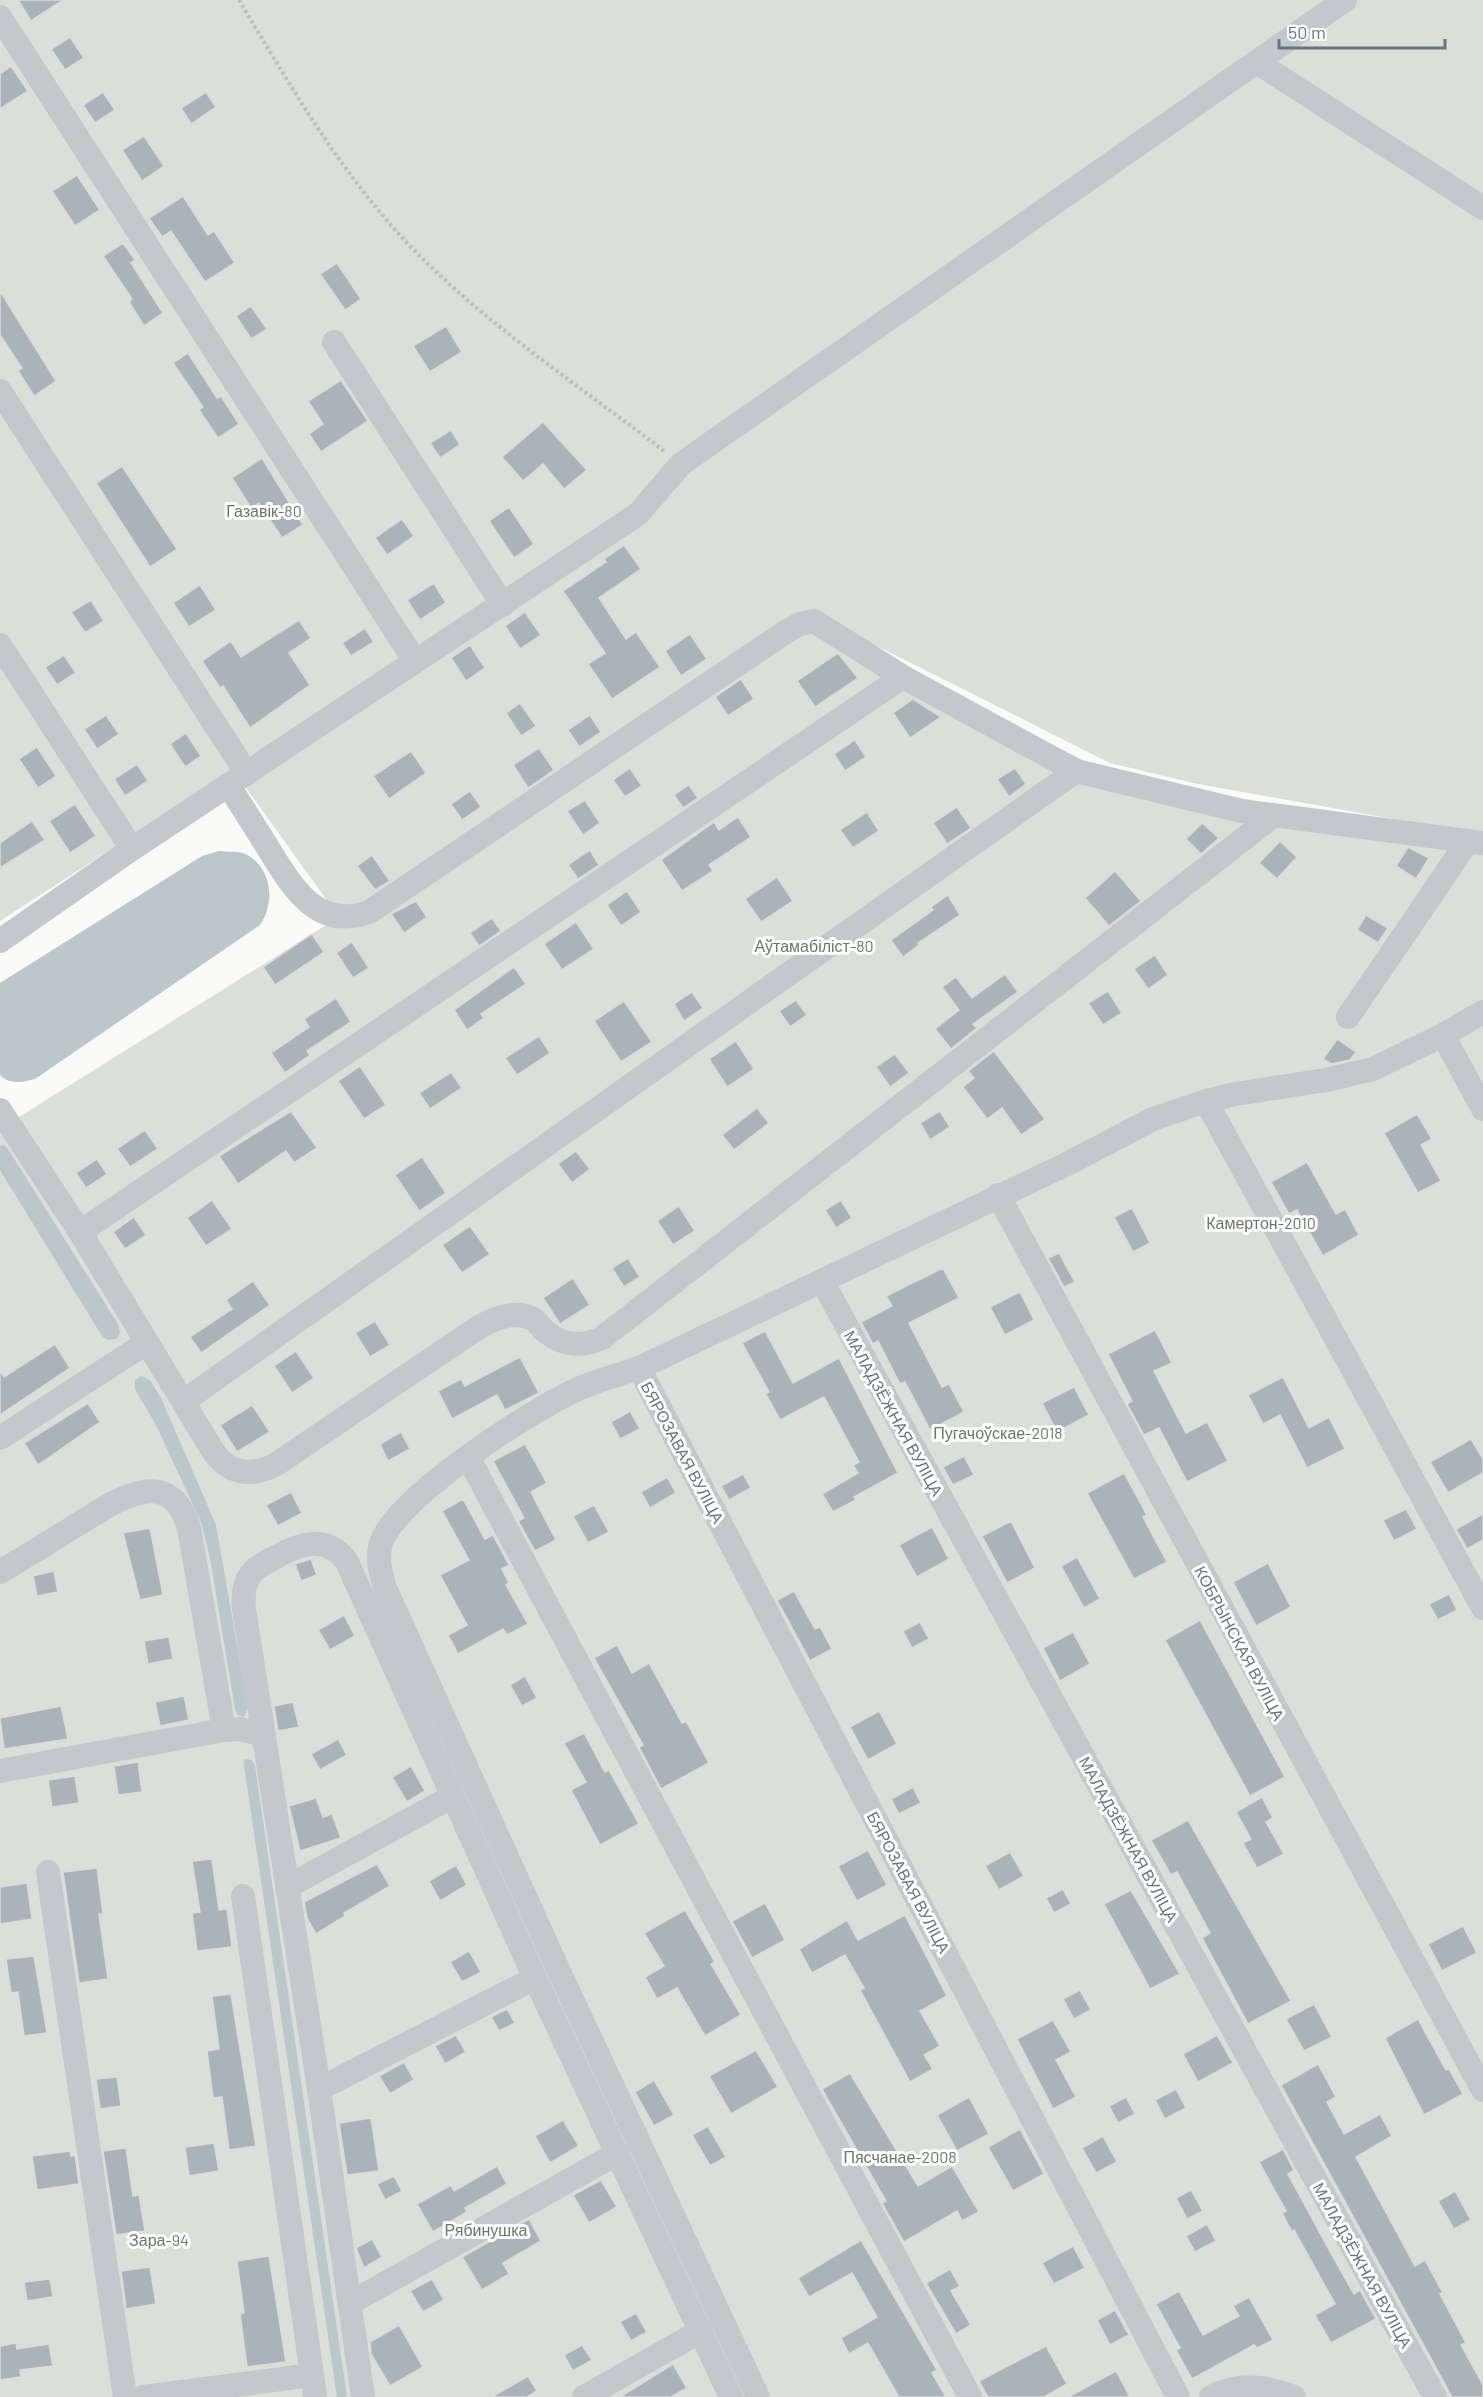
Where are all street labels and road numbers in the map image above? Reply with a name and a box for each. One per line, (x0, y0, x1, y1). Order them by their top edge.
street label: МАЛАДЗЁЖНАЯ ВУЛІЦА (841, 1327, 948, 1499)
street label: БЯРОЗАВАЯ ВУЛІЦА (638, 1378, 729, 1526)
street label: КОБРЫНСКАЯ ВУЛІЦА (1191, 1563, 1289, 1724)
street label: МАЛАДЗЁЖНАЯ ВУЛІЦА (1076, 1753, 1183, 1925)
street label: БЯРОЗАВАЯ ВУЛІЦА (864, 1808, 955, 1956)
street label: МАЛАДЗЁЖНАЯ ВУЛІЦА (1310, 2179, 1417, 2351)

